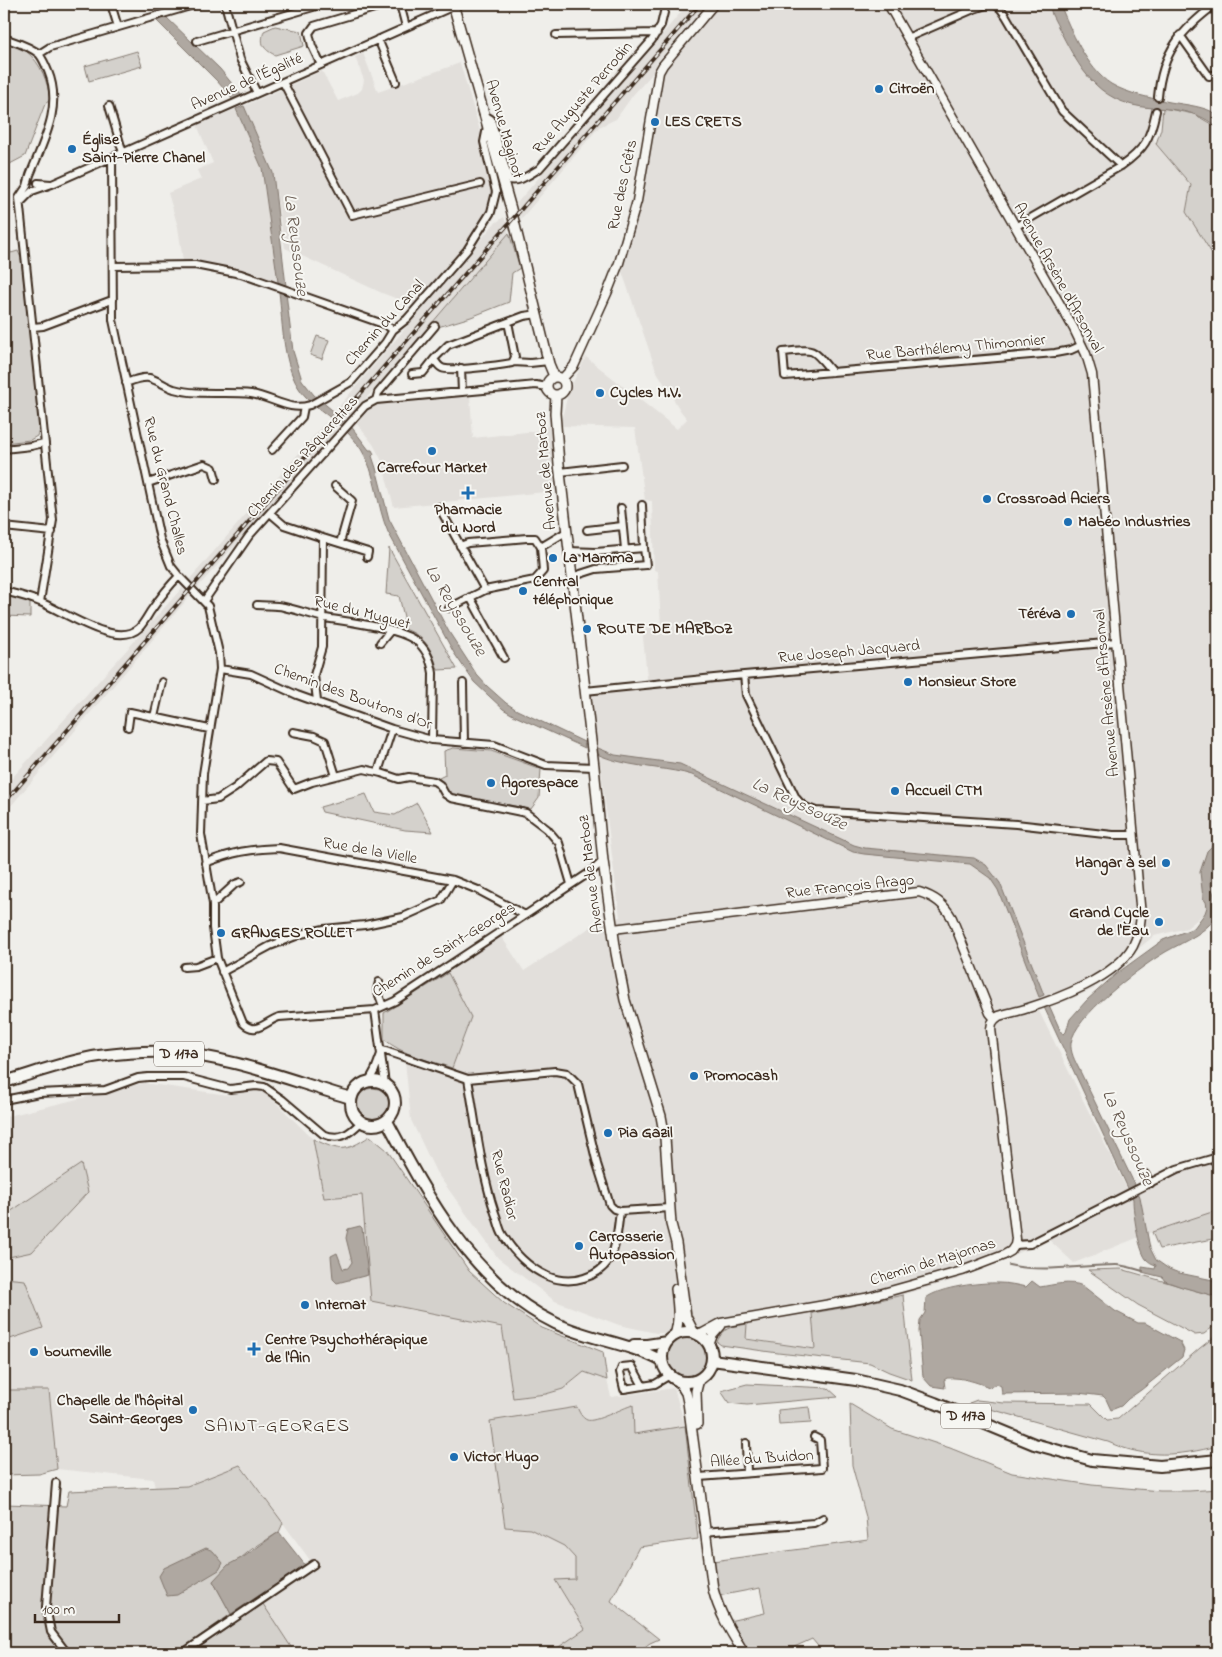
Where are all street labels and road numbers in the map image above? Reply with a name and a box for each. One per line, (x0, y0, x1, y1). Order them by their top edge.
street label: Rue Auguste Perrodin (527, 36, 639, 160)
street label: Avenue de l'Égalité (187, 46, 307, 117)
street label: Avenue Maginot (478, 77, 530, 182)
street label: Rue des Crêts (602, 138, 644, 232)
street label: Avenue Arsène d'Arsonval (1007, 199, 1109, 358)
street label: Chemin du Canal (339, 274, 431, 372)
street label: Rue Barthélemy Thimonnier (865, 328, 1047, 368)
street label: Chemin des Pâquerettes (242, 391, 364, 523)
street label: Avenue de Marboz (529, 410, 563, 531)
street label: Rue du Grand Challes (136, 414, 194, 558)
street label: Rue du Muguet (311, 589, 413, 637)
street label: Avenue Arsène d'Arsonval (1088, 608, 1126, 778)
street label: Rue Joseph Jacquard (777, 634, 921, 670)
street label: Chemin des Boutons d'Or (270, 657, 436, 737)
street label: Avenue de Marboz (572, 813, 610, 934)
street label: Rue de la Vielle (321, 831, 420, 871)
street label: Rue François Arago (785, 868, 915, 906)
street label: Chemin de Saint-Georges (368, 896, 520, 1004)
road number: D 117a (154, 1042, 204, 1066)
street label: Rue Radior (484, 1147, 524, 1223)
street label: Chemin de Majornas (867, 1231, 999, 1293)
road number: D 117a (941, 1404, 991, 1428)
street label: Allée du Buidon (709, 1443, 815, 1475)

